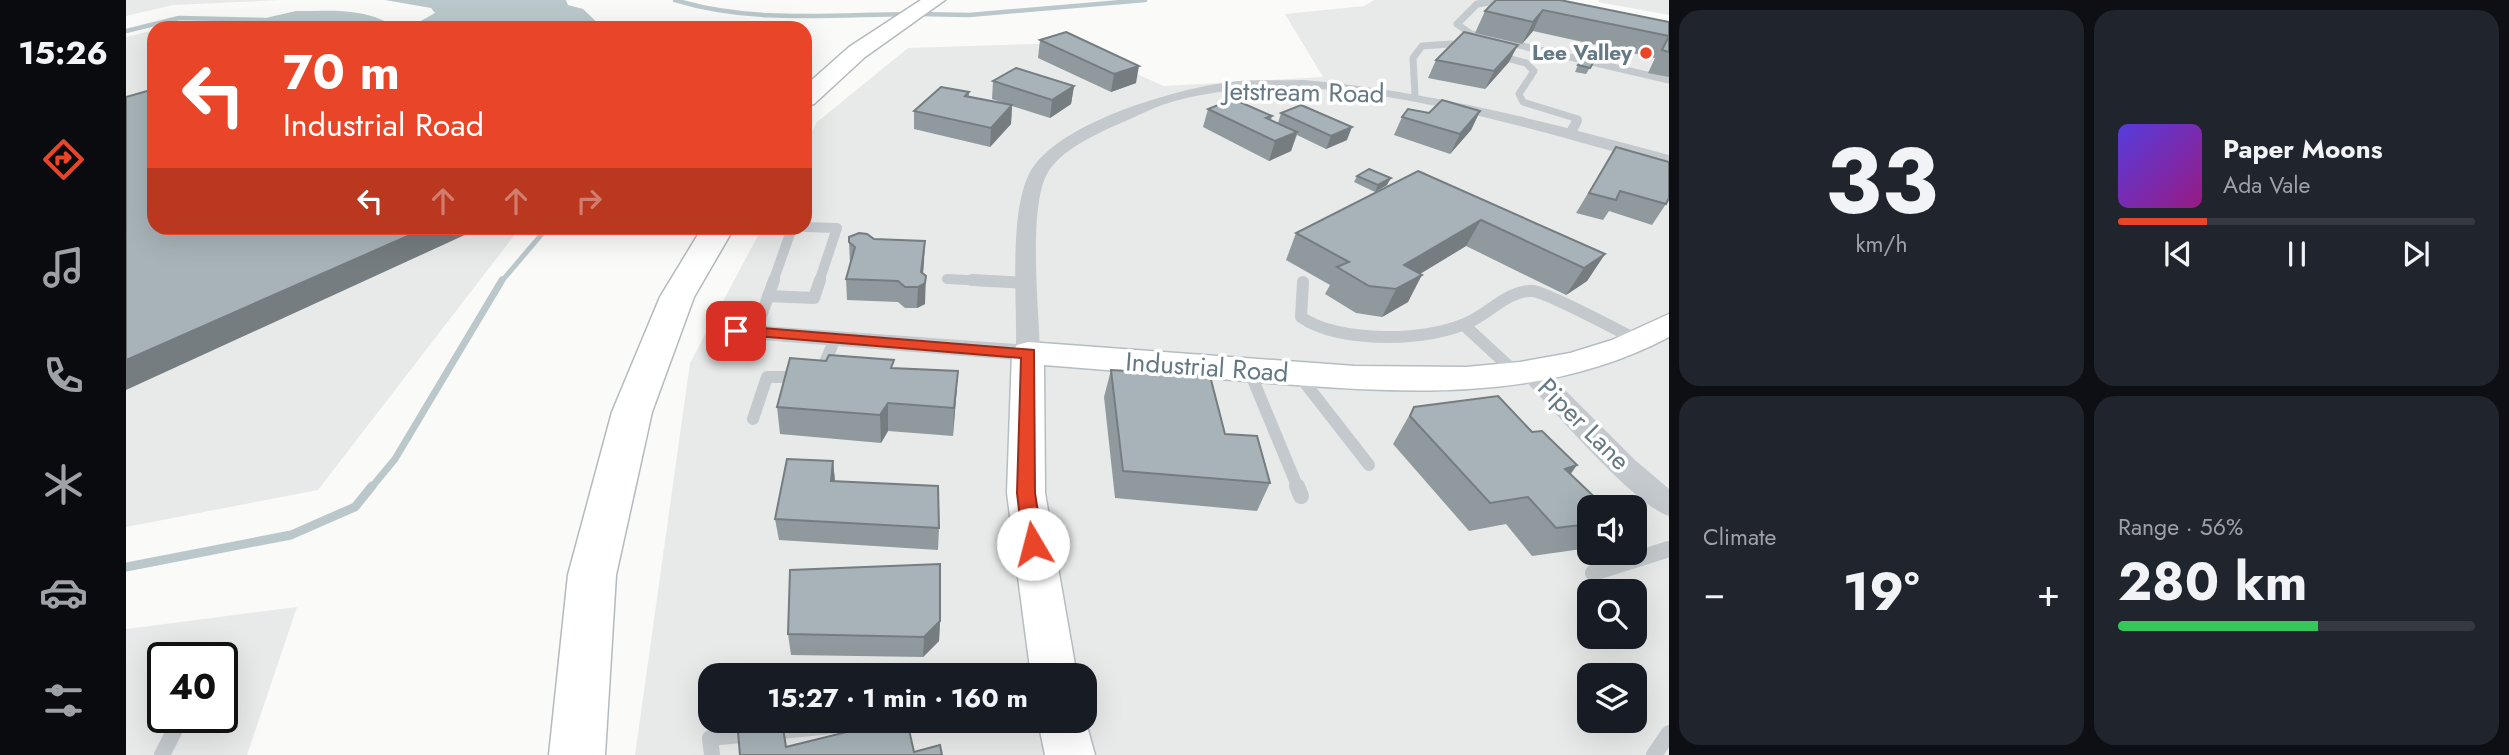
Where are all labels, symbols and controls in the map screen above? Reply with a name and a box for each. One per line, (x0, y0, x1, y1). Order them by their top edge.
text: 15:26 (18, 30, 108, 76)
text: 70 m (283, 37, 400, 107)
place label: Lee Valley (1532, 38, 1633, 68)
marker: Lee Valley (1638, 45, 1654, 61)
icon: left (168, 49, 259, 140)
street label: Jetstream Road (1220, 72, 1385, 112)
text: Industrial Road (283, 102, 484, 148)
text: 33 (1825, 116, 1938, 247)
text: Paper Moons (2223, 130, 2383, 168)
icon: directions (39, 135, 88, 184)
text: Ada Vale (2223, 168, 2310, 202)
icon: left (351, 182, 389, 220)
icon: ahead (424, 182, 462, 220)
icon: ahead (497, 182, 535, 220)
icon: right (570, 182, 608, 220)
text: km/h (1856, 227, 1907, 261)
icon: previous (2159, 235, 2197, 273)
icon: pause (2278, 235, 2316, 273)
icon: next (2397, 235, 2435, 273)
icon: music (39, 243, 88, 292)
pin (706, 301, 766, 361)
icon: arrive (717, 312, 755, 350)
street label: Industrial Road (1124, 342, 1290, 392)
icon: phone (39, 351, 88, 400)
street label: Piper Lane (1529, 369, 1639, 479)
icon: climate (39, 460, 88, 509)
map controls (1577, 495, 1647, 733)
button: sound (1577, 495, 1647, 565)
position arrow (996, 507, 1070, 581)
text: Range · 56% (2118, 510, 2243, 544)
text: Climate (1703, 520, 1776, 554)
text: 280 km (2118, 544, 2307, 620)
text: 19° (1843, 554, 1919, 630)
text: − (1703, 565, 1725, 620)
text: + (2037, 565, 2060, 620)
icon: car (39, 568, 88, 617)
button: search (1577, 579, 1647, 649)
speed limit sign: 40 (147, 642, 238, 733)
button: layers (1577, 663, 1647, 733)
icon: filters (39, 676, 88, 725)
text: 15:27 · 1 min · 160 m (767, 679, 1028, 717)

